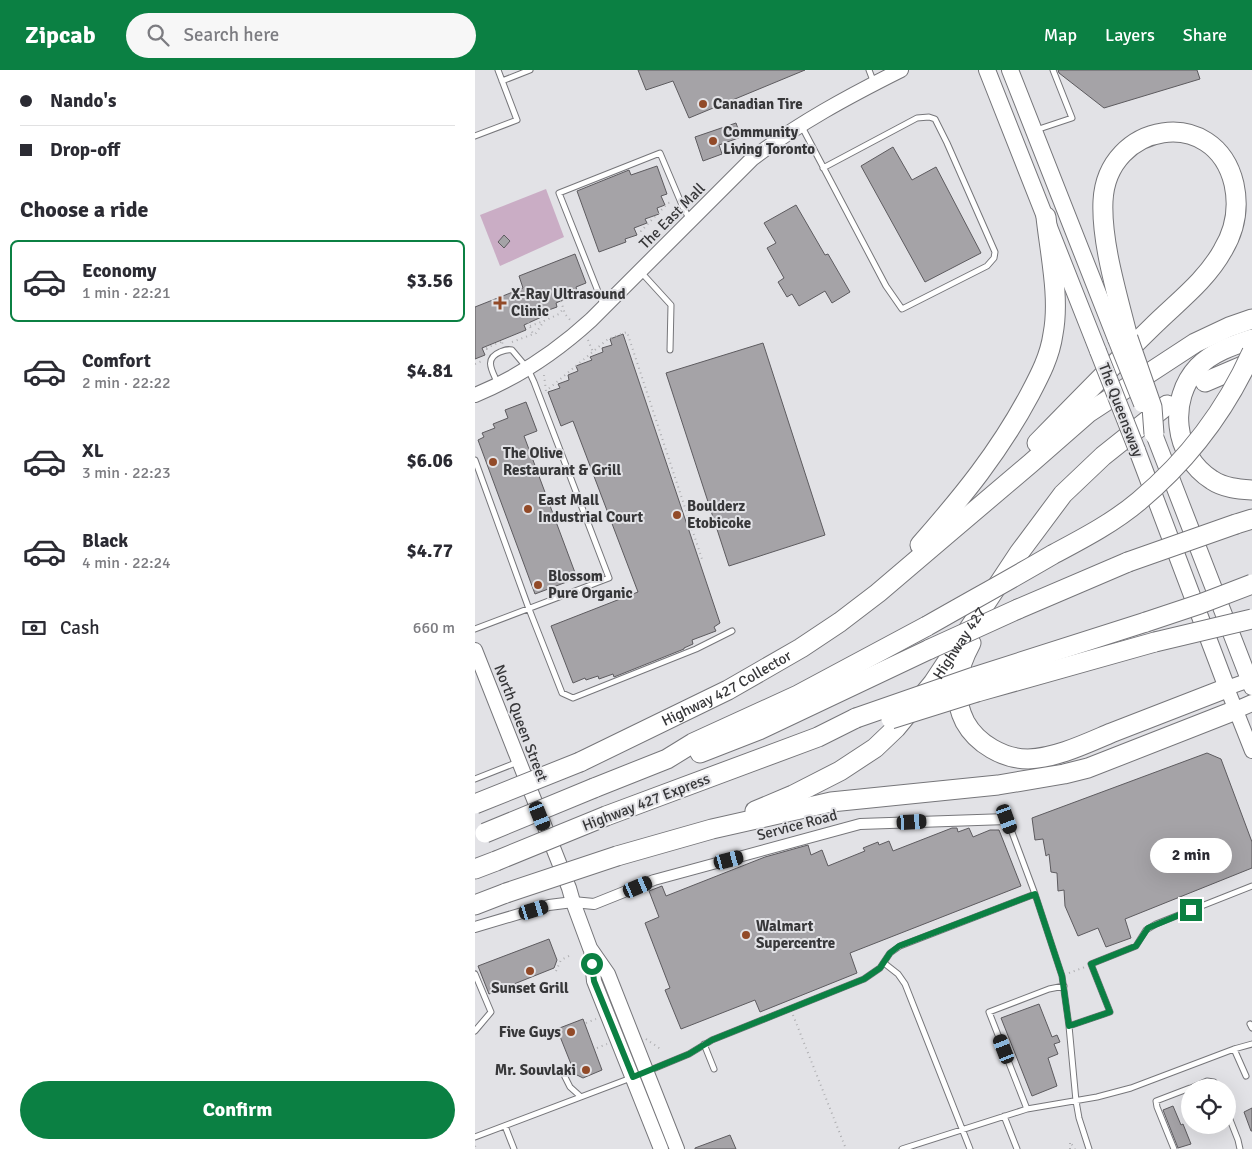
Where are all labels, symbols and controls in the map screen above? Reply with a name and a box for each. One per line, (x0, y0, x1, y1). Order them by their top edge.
search box (126, 13, 476, 58)
text: Zipcab (25, 20, 96, 50)
icon: search (144, 21, 172, 49)
text: Search here (184, 23, 279, 47)
text: Map (1044, 24, 1077, 46)
text: Layers (1105, 24, 1155, 46)
text: Share (1183, 24, 1227, 46)
text: Nando's (50, 89, 116, 113)
place label: Canadian Tire (713, 95, 803, 113)
marker: Canadian Tire (697, 98, 709, 110)
place label: Community Living Toronto (723, 123, 815, 158)
marker: Community Living Toronto (707, 135, 719, 147)
text: Drop-off (50, 138, 120, 162)
street label: The East Mall (635, 179, 709, 253)
text: Choose a ride (20, 196, 148, 223)
icon: car (22, 259, 67, 304)
text: Economy (82, 259, 156, 283)
text: $3.56 (407, 269, 453, 293)
text: 1 min · 22:21 (82, 283, 171, 303)
place label: X-Ray Ultrasound Clinic (511, 285, 626, 320)
marker: X-Ray Ultrasound Clinic (493, 296, 507, 310)
icon: car (22, 349, 67, 394)
text: Comfort (82, 349, 151, 373)
text: $4.81 (407, 359, 453, 383)
street label: The Queensway (1095, 360, 1147, 460)
text: 2 min · 22:22 (82, 373, 171, 393)
icon: car (22, 439, 67, 484)
text: XL (82, 439, 104, 463)
place label: The Olive Restaurant & Grill (503, 444, 621, 479)
text: $6.06 (407, 449, 453, 473)
marker: The Olive Restaurant & Grill (487, 456, 499, 468)
text: 3 min · 22:23 (82, 463, 171, 483)
place label: East Mall Industrial Court (538, 491, 644, 526)
place label: Boulderz Etobicoke (687, 497, 751, 532)
marker: East Mall Industrial Court (522, 503, 534, 515)
marker: Boulderz Etobicoke (671, 509, 683, 521)
icon: car (22, 529, 67, 574)
text: Black (82, 529, 128, 553)
text: $4.77 (407, 539, 453, 563)
text: 4 min · 22:24 (82, 553, 171, 573)
place label: Blossom Pure Organic (548, 567, 633, 602)
marker: Blossom Pure Organic (532, 579, 544, 591)
street label: Highway 427 (929, 604, 990, 683)
icon: cash (20, 614, 48, 642)
text: Cash (60, 616, 100, 640)
text: 660 m (413, 618, 455, 638)
street label: Highway 427 Collector (659, 646, 795, 730)
street label: North Queen Street (490, 662, 552, 784)
street label: Highway 427 Express (580, 769, 713, 835)
car (527, 799, 552, 833)
car (994, 802, 1019, 836)
street label: Service Road (755, 806, 839, 844)
car (896, 814, 927, 830)
callout: 2 min (1150, 838, 1232, 872)
text: 2 min (1172, 845, 1210, 865)
car (712, 849, 745, 871)
car (621, 874, 654, 900)
car (517, 898, 550, 922)
route end (1180, 899, 1202, 921)
place label: Walmart Supercentre (756, 917, 835, 952)
marker: Walmart Supercentre (740, 929, 752, 941)
route start (581, 953, 603, 975)
marker: Sunset Grill (524, 965, 536, 977)
place label: Sunset Grill (491, 979, 569, 997)
place label: Five Guys (499, 1023, 561, 1041)
marker: Five Guys (565, 1026, 577, 1038)
car (991, 1032, 1016, 1066)
place label: Mr. Souvlaki (495, 1061, 576, 1079)
marker: Mr. Souvlaki (580, 1064, 592, 1076)
map controls (1181, 1079, 1236, 1134)
button: locate (1181, 1079, 1236, 1134)
button: Confirm (20, 1081, 455, 1139)

